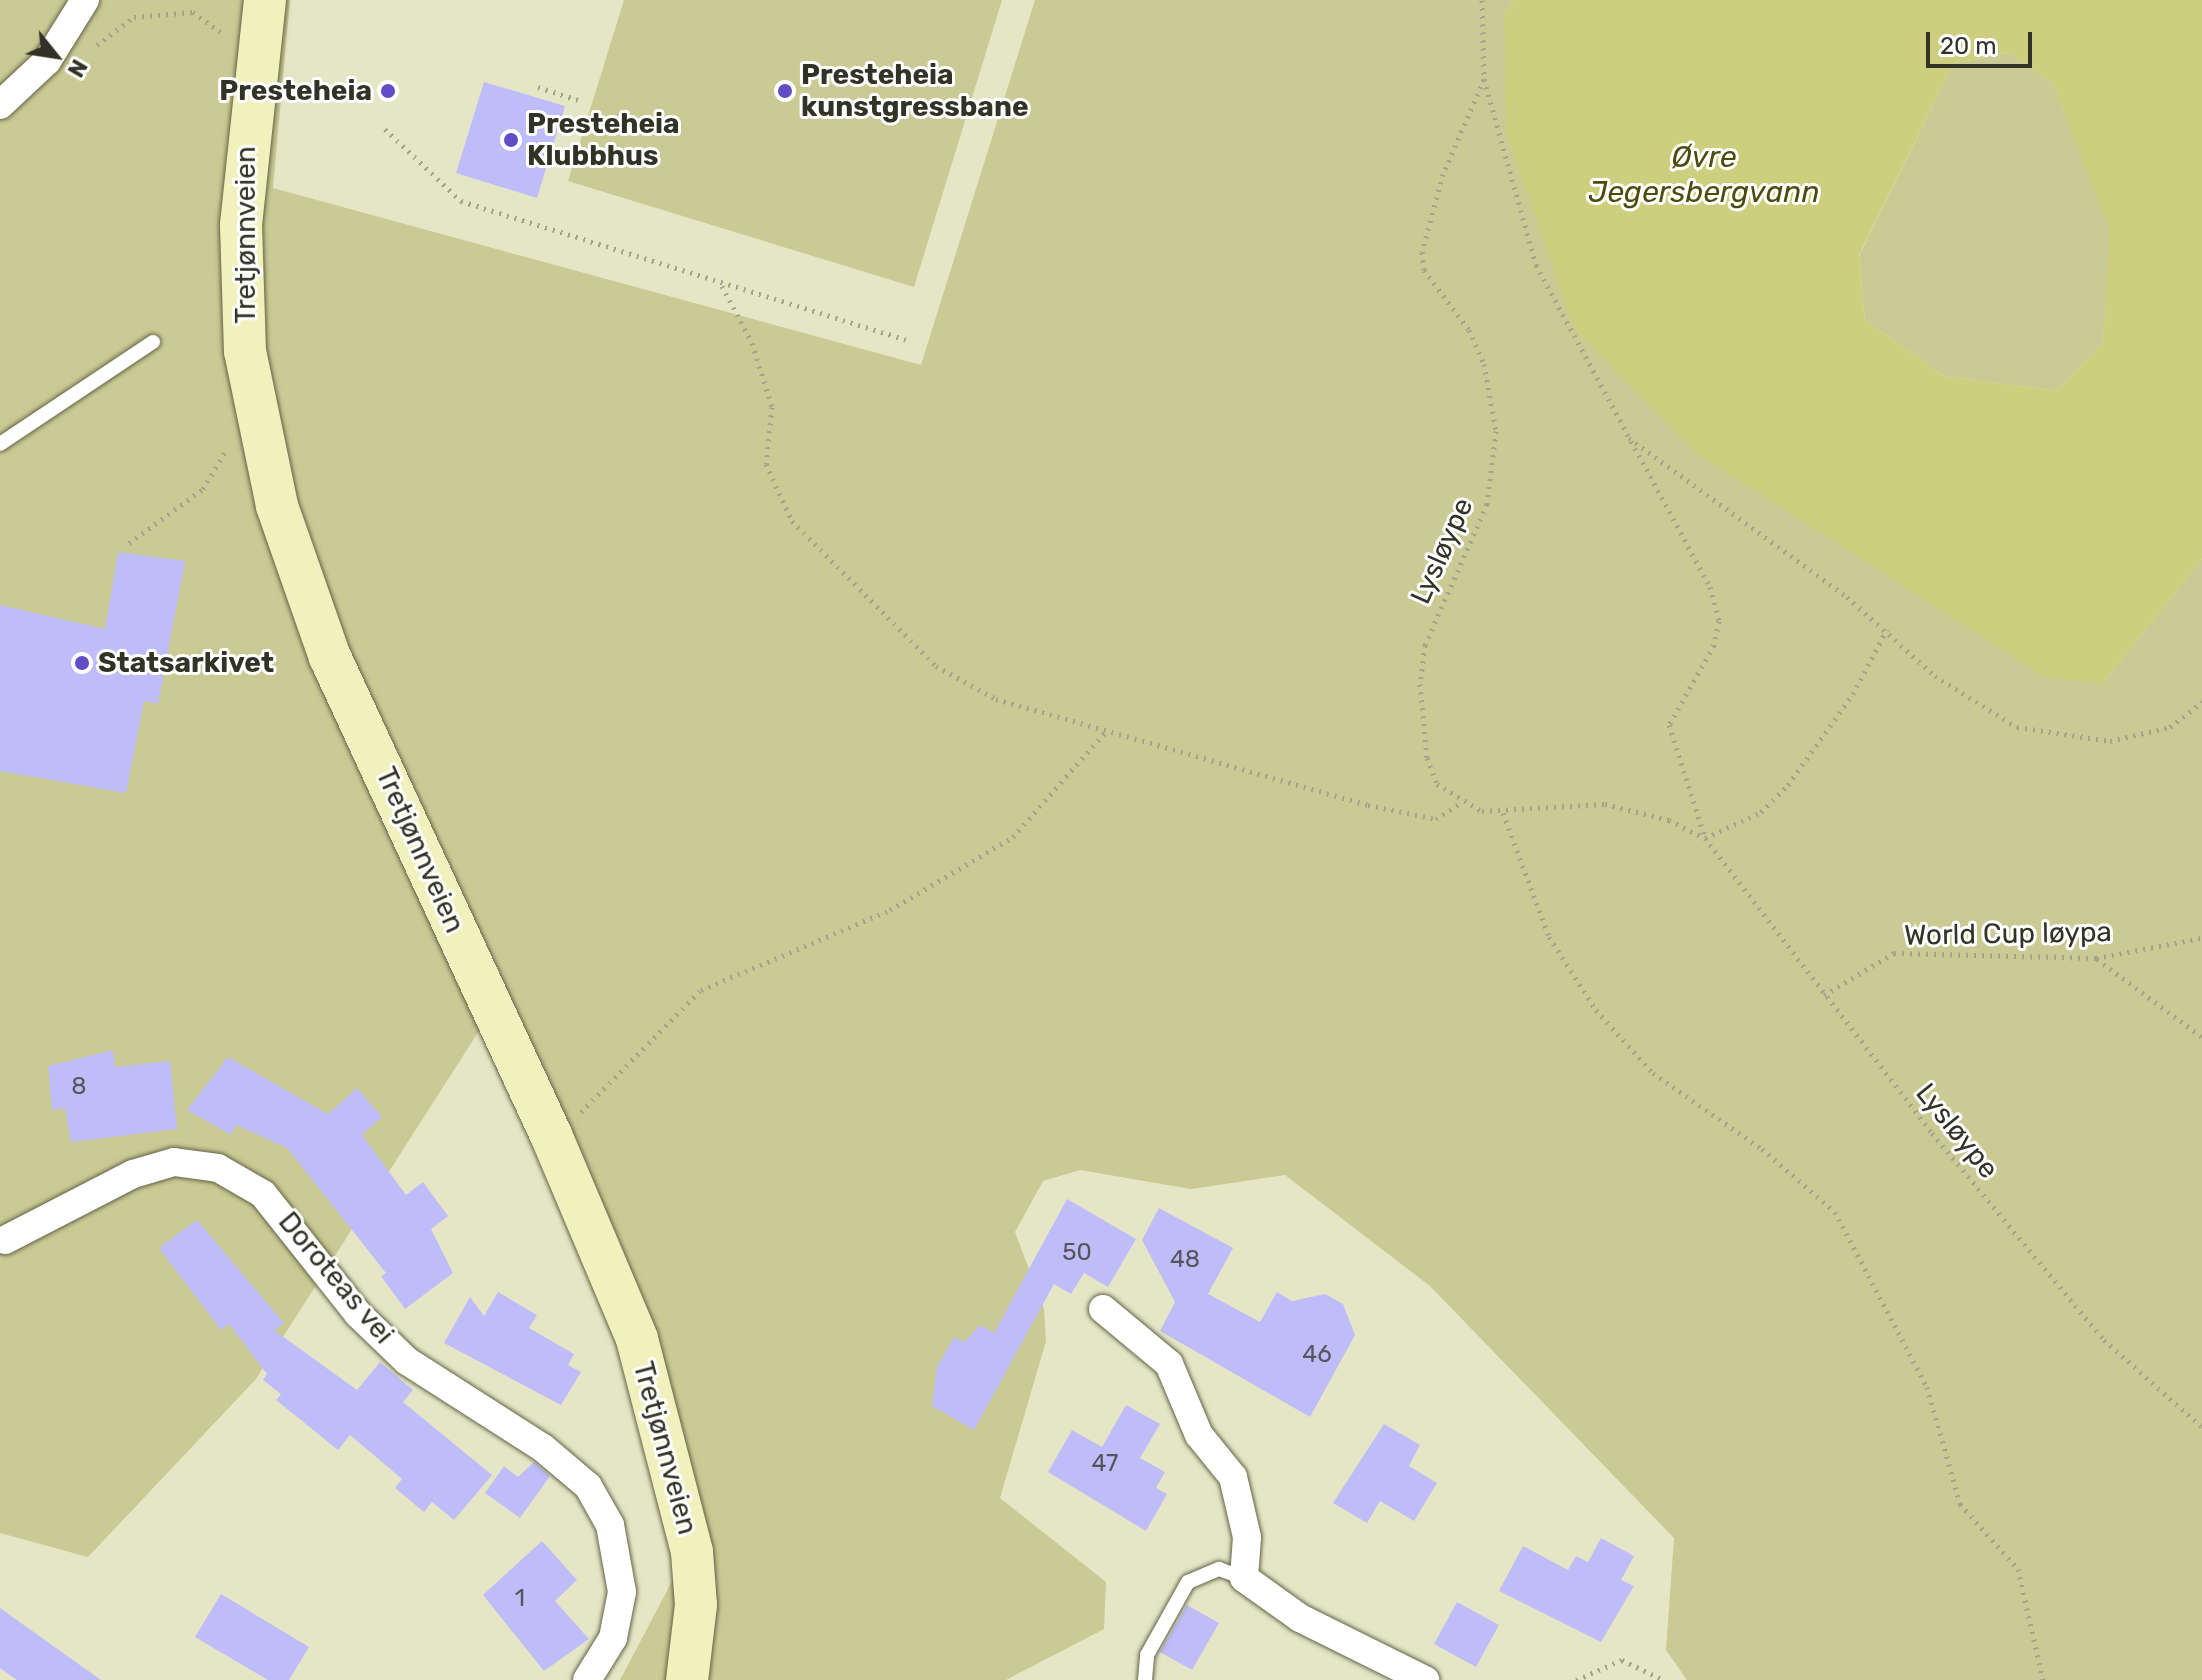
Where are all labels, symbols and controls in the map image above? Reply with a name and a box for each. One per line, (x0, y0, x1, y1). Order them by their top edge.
north arrow (16, 16, 96, 96)
scale bar (1930, 16, 2036, 66)
text: 20 m (1940, 32, 1997, 60)
text: N (62, 55, 93, 82)
place label: Presteheia kunstgressbane (801, 58, 1029, 124)
place label: Presteheia (219, 74, 372, 108)
marker: Presteheia (379, 82, 397, 100)
marker: Presteheia kunstgressbane (776, 82, 794, 100)
place label: Presteheia Klubbhus (527, 107, 680, 173)
marker: Presteheia Klubbhus (502, 131, 520, 149)
water label: Øvre Jegersbergvann (1588, 139, 1820, 210)
street label: Tretjønnveien (229, 146, 263, 324)
street label: Lysløype (1404, 493, 1480, 609)
place label: Statsarkivet (98, 646, 274, 680)
marker: Statsarkivet (73, 654, 91, 672)
street label: Tretjønnveien (369, 762, 471, 938)
street label: World Cup løypa (1904, 915, 2112, 953)
house number: 8 (71, 1073, 87, 1101)
street label: Lysløype (1909, 1077, 2005, 1185)
street label: Doroteas vei (271, 1205, 401, 1351)
house number: 50 (1062, 1239, 1092, 1267)
house number: 48 (1170, 1246, 1200, 1274)
house number: 46 (1302, 1341, 1332, 1369)
street label: Tretjønnveien (626, 1358, 704, 1538)
house number: 47 (1092, 1450, 1118, 1478)
house number: 1 (515, 1585, 525, 1613)

